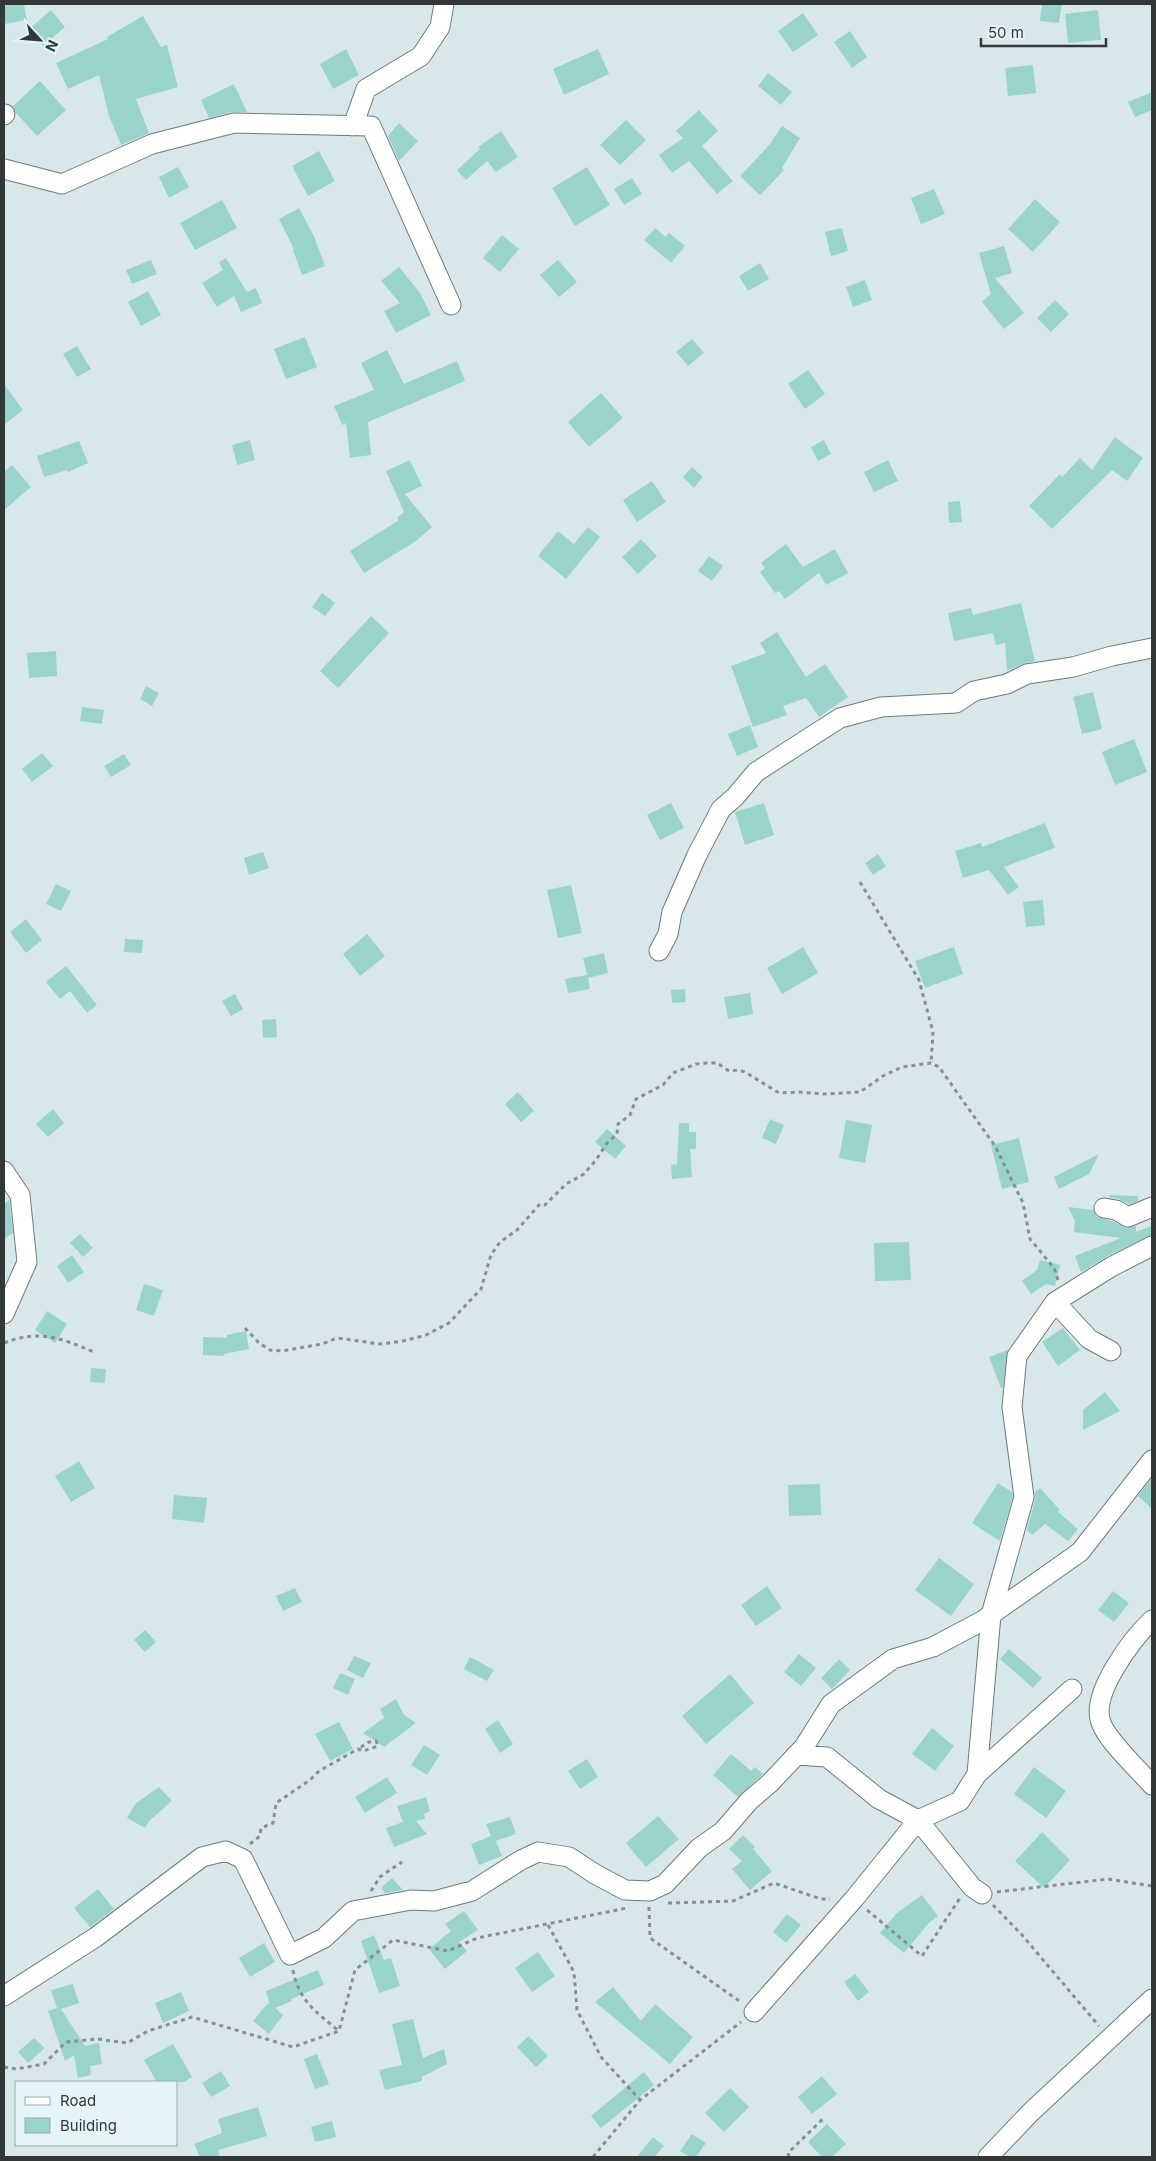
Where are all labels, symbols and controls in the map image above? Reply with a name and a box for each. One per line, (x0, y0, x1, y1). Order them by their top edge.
north arrow (15, 15, 65, 65)
scale bar (981, 15, 1106, 47)
text: 50 m (988, 23, 1024, 42)
text: N (42, 37, 62, 54)
legend (15, 2081, 178, 2146)
text: Road (60, 2091, 96, 2110)
text: Building (60, 2116, 117, 2135)

